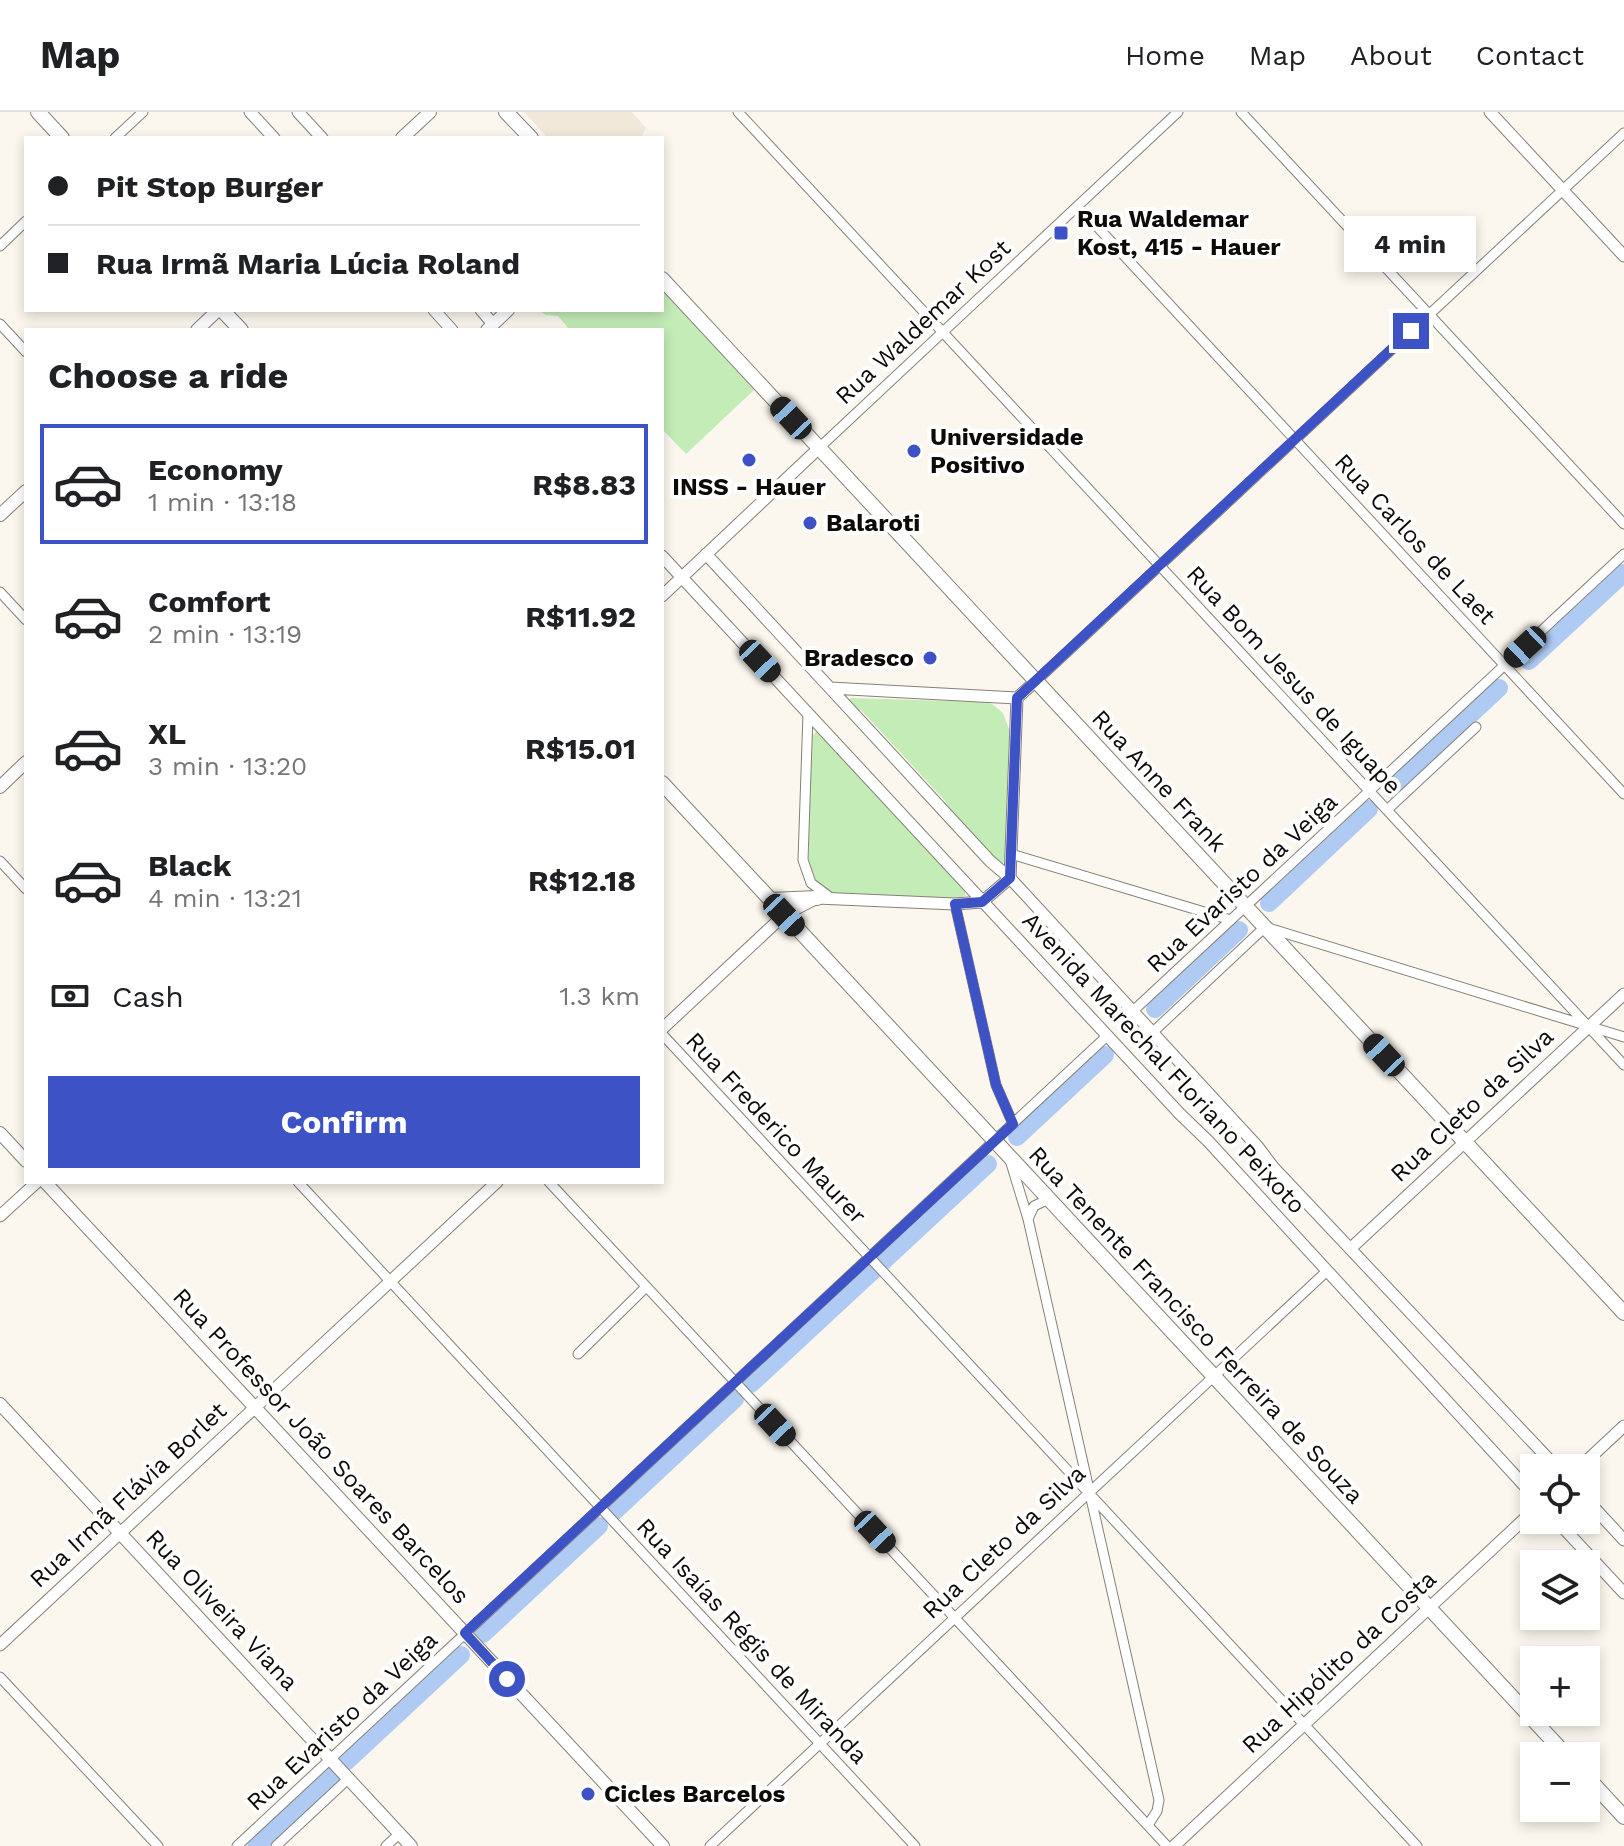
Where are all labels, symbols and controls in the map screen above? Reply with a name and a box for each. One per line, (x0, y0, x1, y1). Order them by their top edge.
text: Map (40, 33, 120, 77)
text: Home (1125, 39, 1205, 72)
text: Map (1249, 39, 1306, 72)
text: About (1350, 39, 1432, 72)
text: Contact (1476, 39, 1584, 72)
text: Pit Stop Burger (96, 169, 323, 204)
place label: Rua Waldemar Kost, 415 - Hauer (1077, 205, 1281, 261)
callout: 4 min (1345, 215, 1477, 271)
marker: Rua Waldemar Kost, 415 - Hauer (1052, 224, 1070, 242)
text: 4 min (1374, 229, 1446, 259)
street label: Rua Waldemar Kost (830, 234, 1016, 410)
text: Rua Irmã Maria Lúcia Roland (96, 246, 520, 281)
route end (1393, 313, 1429, 349)
text: Choose a ride (48, 355, 288, 397)
car (766, 392, 816, 444)
place label: Universidade Positivo (930, 423, 1084, 479)
marker: Universidade Positivo (905, 442, 923, 460)
icon: car (52, 448, 124, 520)
street label: Rua Carlos de Laet (1329, 448, 1501, 630)
marker: INSS - Hauer (740, 451, 758, 469)
text: Economy (148, 452, 283, 487)
text: R$8.83 (532, 467, 636, 502)
place label: INSS - Hauer (672, 473, 826, 501)
text: 1 min · 13:18 (148, 487, 297, 517)
place label: Balaroti (826, 509, 920, 537)
marker: Balaroti (801, 514, 819, 532)
street label: Rua Bom Jesus de Iguape (1181, 560, 1407, 800)
icon: car (52, 580, 124, 652)
text: Comfort (148, 584, 270, 619)
text: R$11.92 (525, 599, 636, 634)
text: 2 min · 13:19 (148, 619, 302, 649)
car (1499, 622, 1551, 672)
car (735, 635, 785, 687)
place label: Bradesco (804, 644, 914, 672)
marker: Bradesco (921, 649, 939, 667)
street label: Rua Anne Frank (1086, 704, 1232, 858)
icon: car (52, 712, 124, 784)
text: XL (148, 716, 186, 751)
text: R$15.01 (525, 731, 636, 766)
text: 3 min · 13:20 (148, 751, 307, 781)
street label: Rua Evaristo da Veiga (1141, 788, 1343, 978)
icon: car (52, 844, 124, 916)
text: Black (148, 848, 232, 883)
text: R$12.18 (528, 863, 636, 898)
text: 4 min · 13:21 (148, 883, 302, 913)
car (759, 889, 809, 941)
street label: Avenida Marechal Floriano Peixoto (1017, 907, 1311, 1219)
icon: cash (48, 974, 92, 1018)
text: Cash (112, 979, 184, 1014)
text: 1.3 km (559, 981, 640, 1011)
street label: Rua Cleto da Silva (1385, 1022, 1559, 1188)
street label: Rua Frederico Maurer (680, 1026, 872, 1230)
car (1359, 1029, 1409, 1081)
button: Confirm (48, 1076, 640, 1168)
street label: Rua Tenente Francisco Ferreira de Souza (1023, 1141, 1369, 1509)
street label: Rua Professor João Soares Barcelos (167, 1282, 475, 1610)
street label: Rua Irmã Flávia Borlet (24, 1397, 232, 1593)
car (750, 1399, 800, 1451)
map controls (1520, 1454, 1600, 1822)
button: locate (1520, 1454, 1600, 1534)
street label: Rua Cleto da Silva (917, 1459, 1091, 1625)
car (850, 1506, 900, 1558)
street label: Rua Isaías Régis de Miranda (631, 1512, 873, 1770)
street label: Rua Oliveira Viana (140, 1524, 304, 1696)
button: layers (1520, 1550, 1600, 1630)
street label: Rua Hipólito da Costa (1236, 1565, 1442, 1759)
street label: Rua Evaristo da Veiga (241, 1626, 443, 1816)
button: + (1520, 1646, 1600, 1726)
route start (489, 1661, 525, 1697)
button: − (1520, 1742, 1600, 1822)
place label: Cicles Barcelos (604, 1780, 786, 1808)
marker: Cicles Barcelos (579, 1785, 597, 1803)

